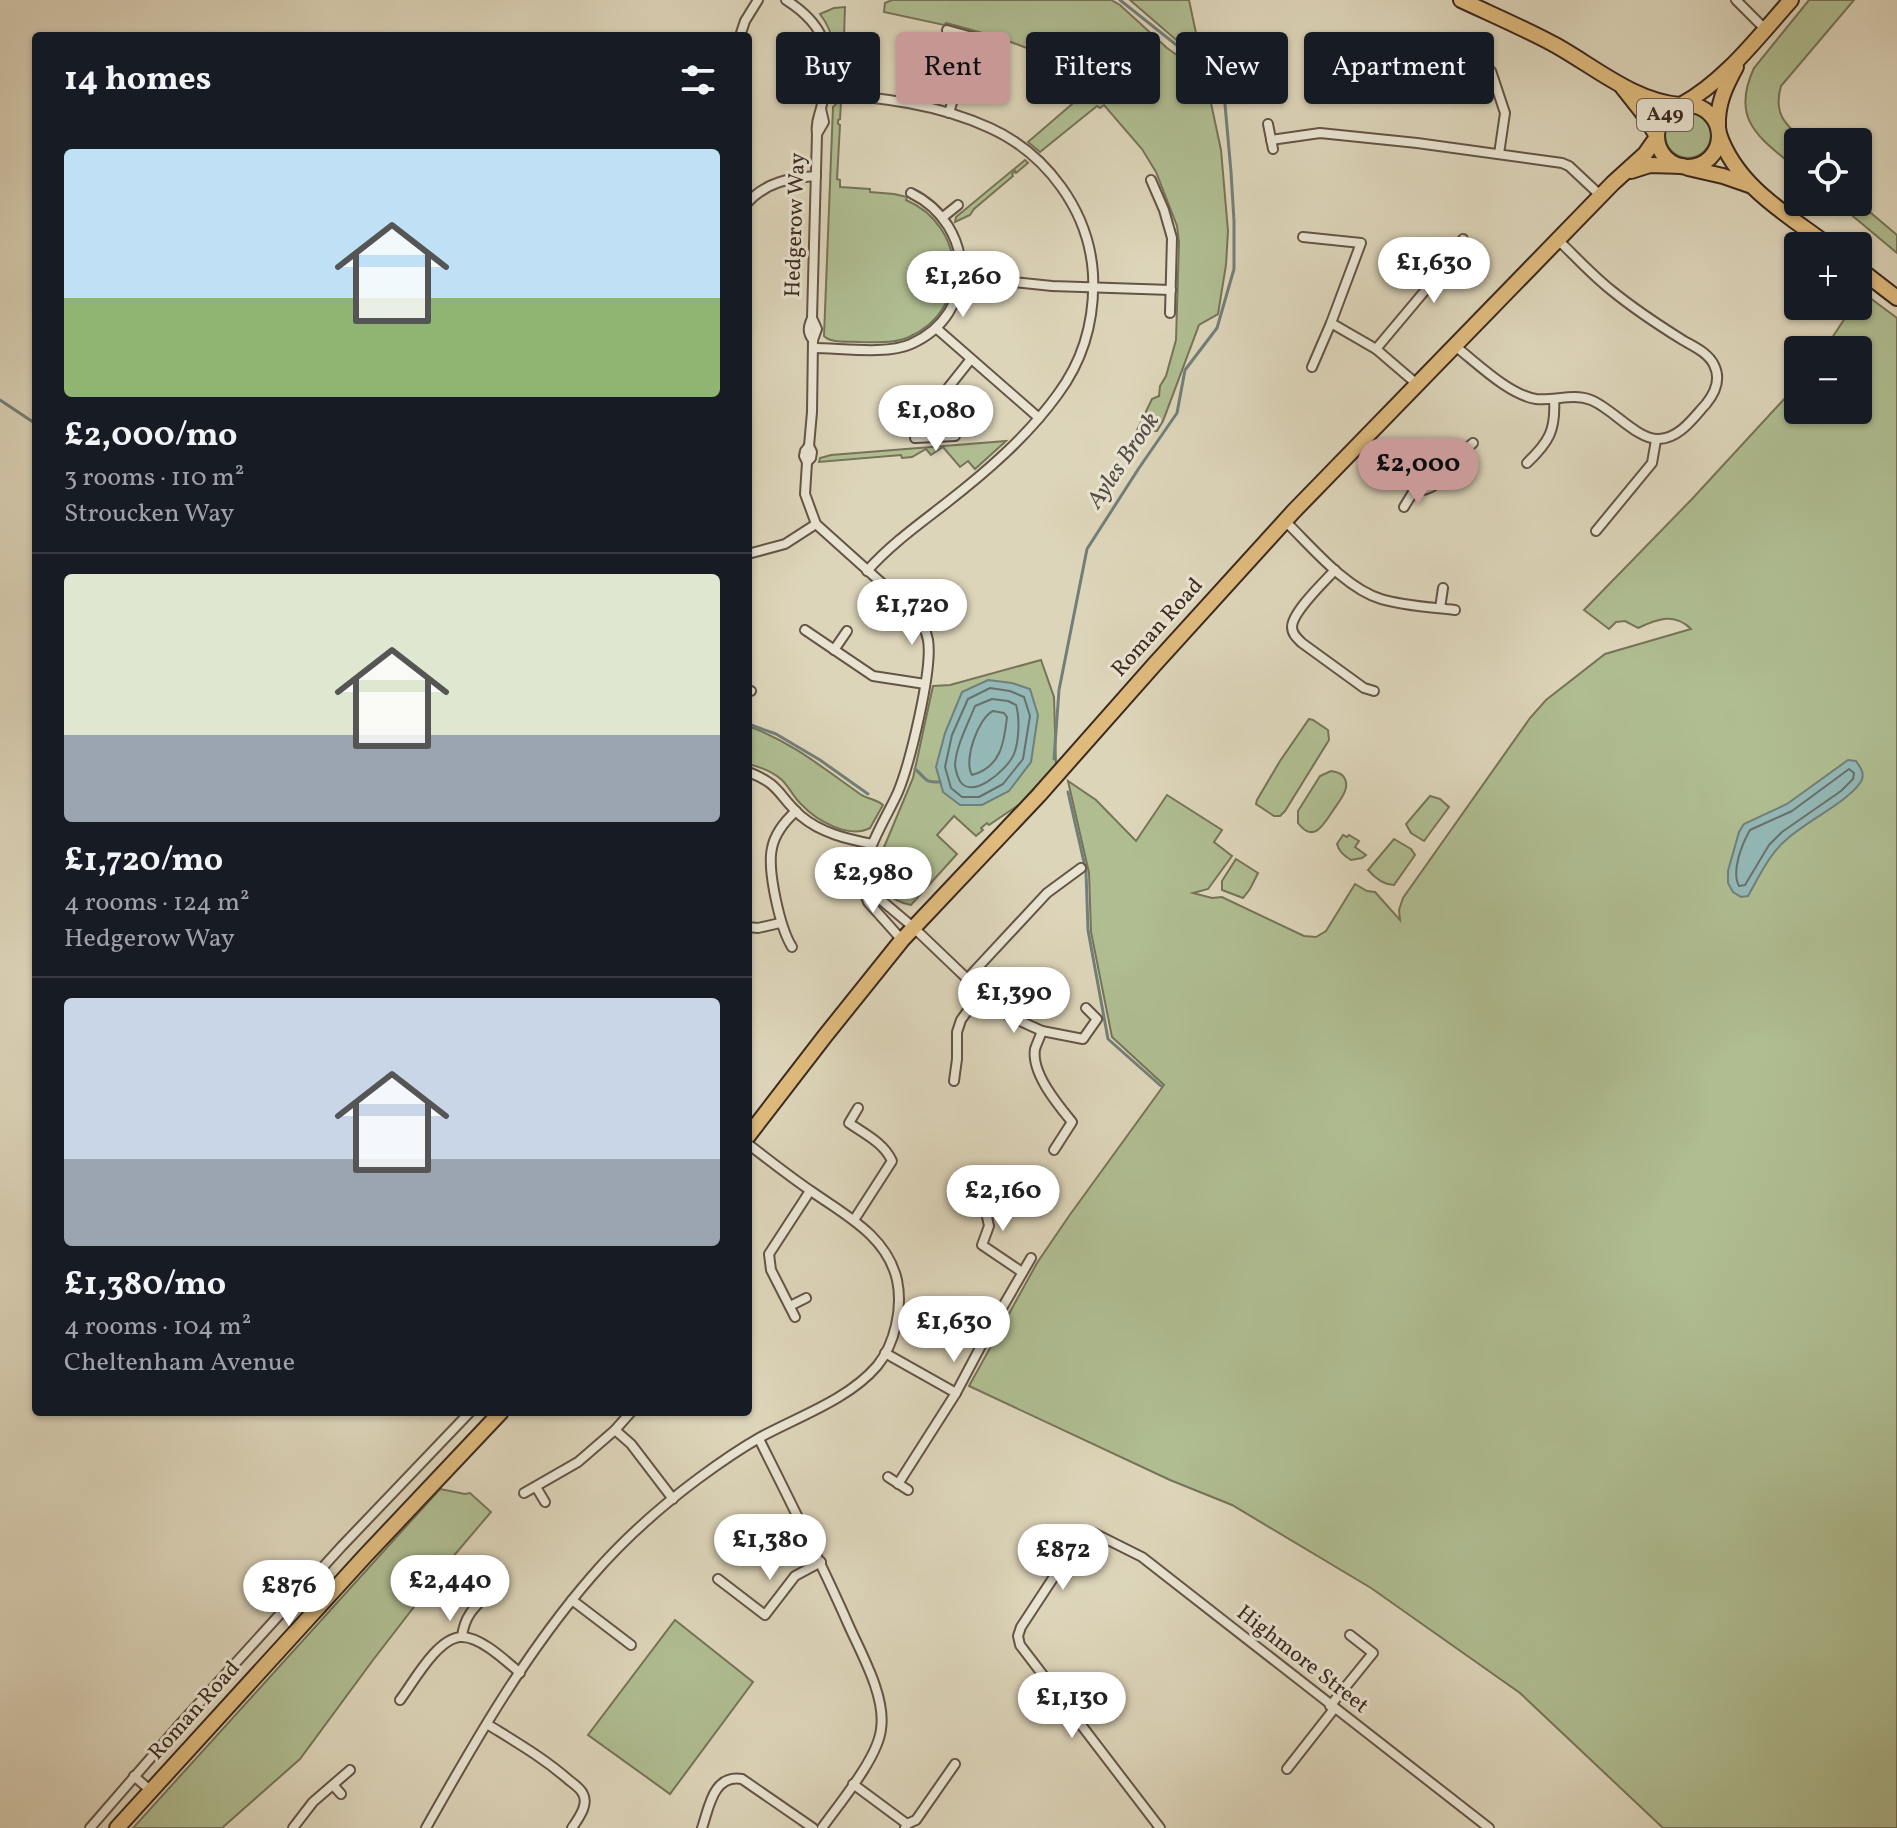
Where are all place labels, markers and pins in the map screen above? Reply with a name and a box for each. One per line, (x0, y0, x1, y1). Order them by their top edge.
pin: £1,630 (1369, 237, 1499, 305)
pin: £1,260 (898, 251, 1028, 319)
pin: £1,080 (871, 385, 1001, 453)
pin: £2,000 (1353, 438, 1483, 506)
pin: £1,720 (847, 579, 977, 647)
pin: £2,980 (808, 847, 938, 915)
pin: £1,390 (949, 967, 1079, 1035)
pin: £2,160 (938, 1165, 1068, 1233)
pin: £1,630 (889, 1296, 1019, 1364)
pin: £1,380 (705, 1514, 835, 1582)
pin: £872 (1016, 1524, 1110, 1592)
pin: £2,440 (385, 1555, 515, 1623)
pin: £876 (242, 1560, 336, 1628)
pin: £1,130 (1007, 1672, 1137, 1740)

